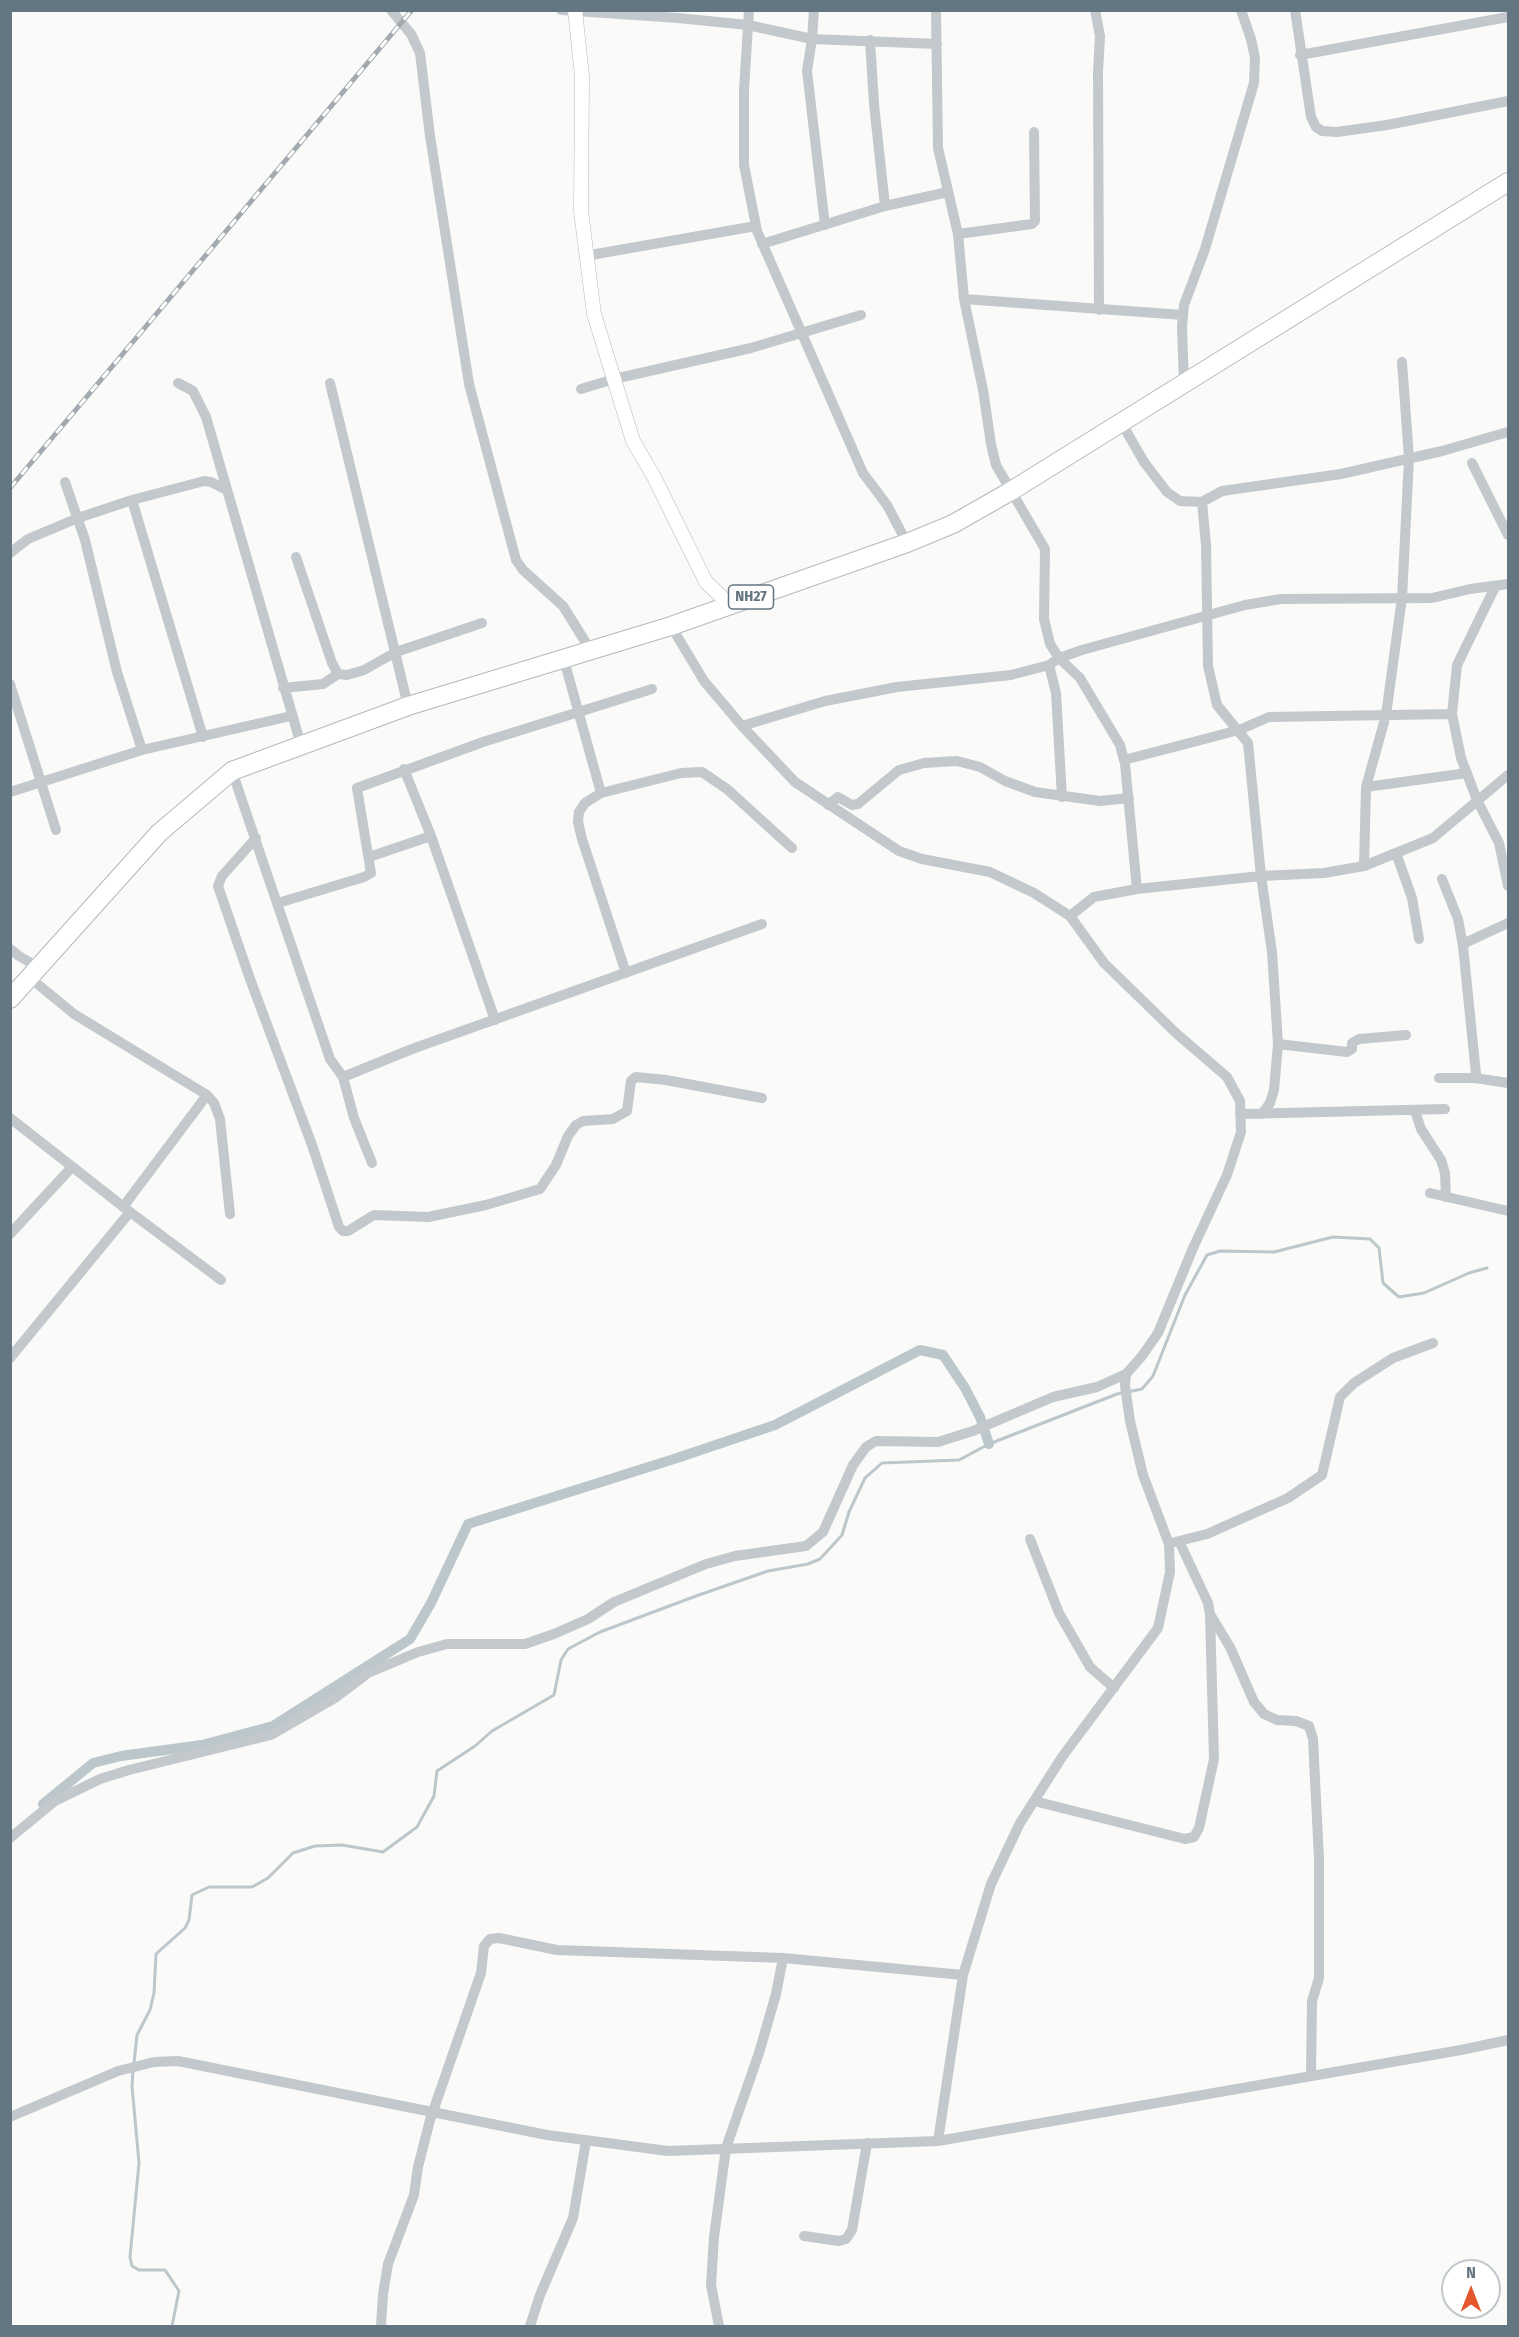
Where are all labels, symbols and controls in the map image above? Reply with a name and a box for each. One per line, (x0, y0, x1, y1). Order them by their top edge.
road number: NH27 (728, 585, 774, 609)
north arrow (1441, 2259, 1501, 2319)
text: N (1466, 2263, 1476, 2282)

